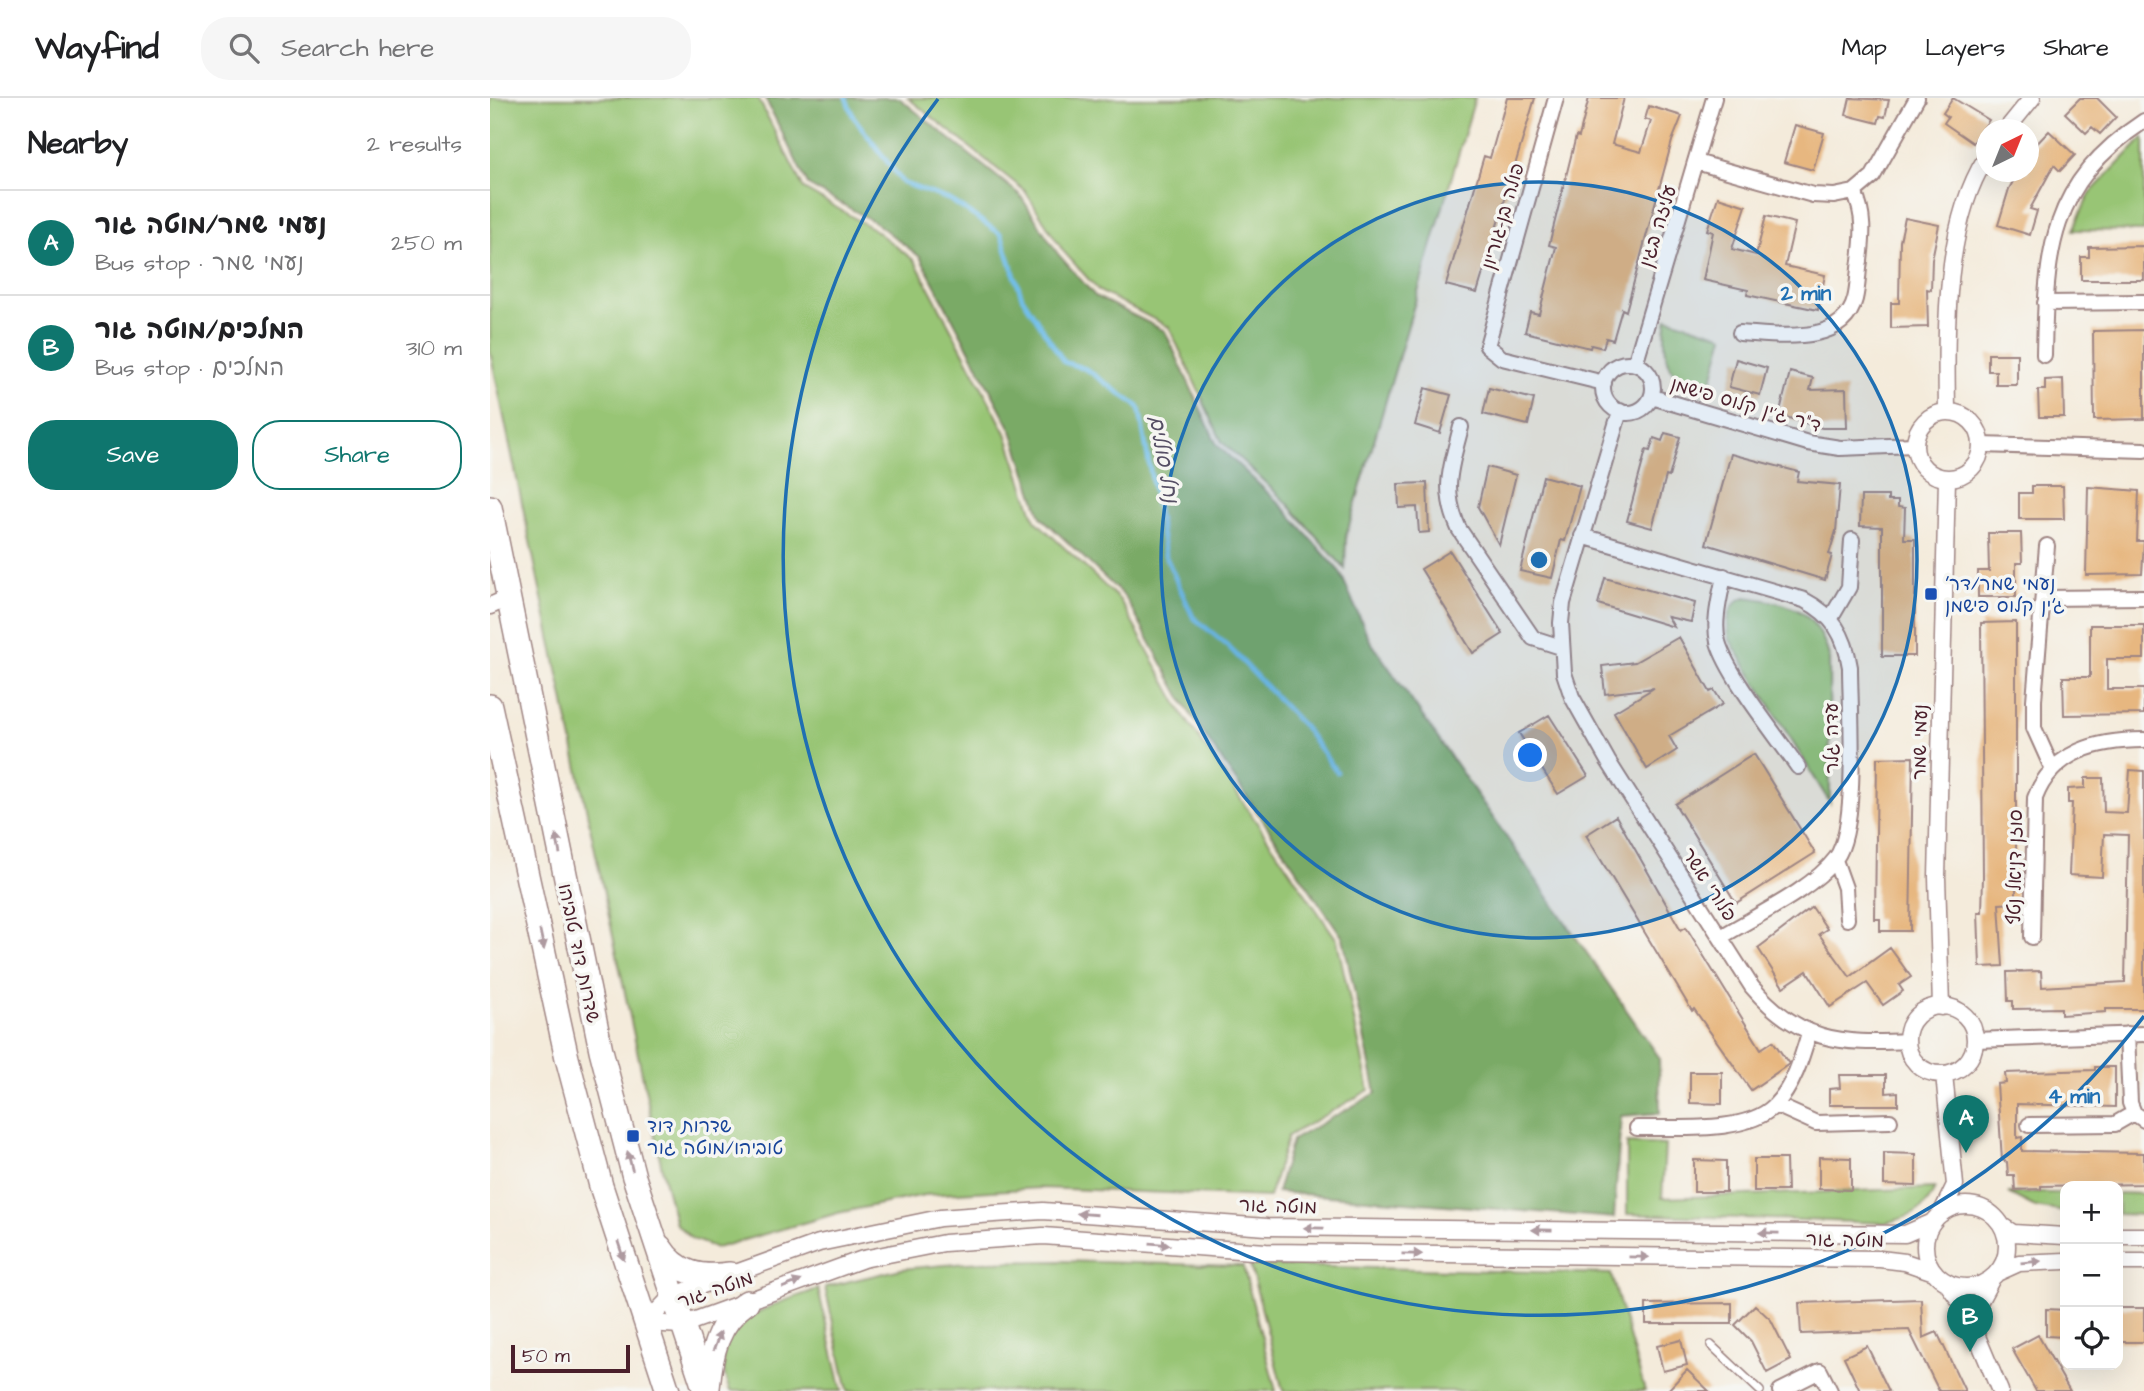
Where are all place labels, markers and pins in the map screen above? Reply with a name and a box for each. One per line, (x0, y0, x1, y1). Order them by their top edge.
centre of rings (1527, 548, 1551, 572)
place label: נעמי שמר/דר׳ ג׳ין קלוס פישמן (1945, 571, 2065, 620)
marker: נעמי שמר/דר׳ ג׳ין קלוס פישמן (1923, 586, 1939, 602)
pin: A (1943, 1095, 1989, 1153)
place label: שדרות דוד טוביהו/מוטה גור (647, 1113, 784, 1162)
marker: שדרות דוד טוביהו/מוטה גור (625, 1128, 641, 1144)
pin: B (1947, 1294, 1993, 1352)

